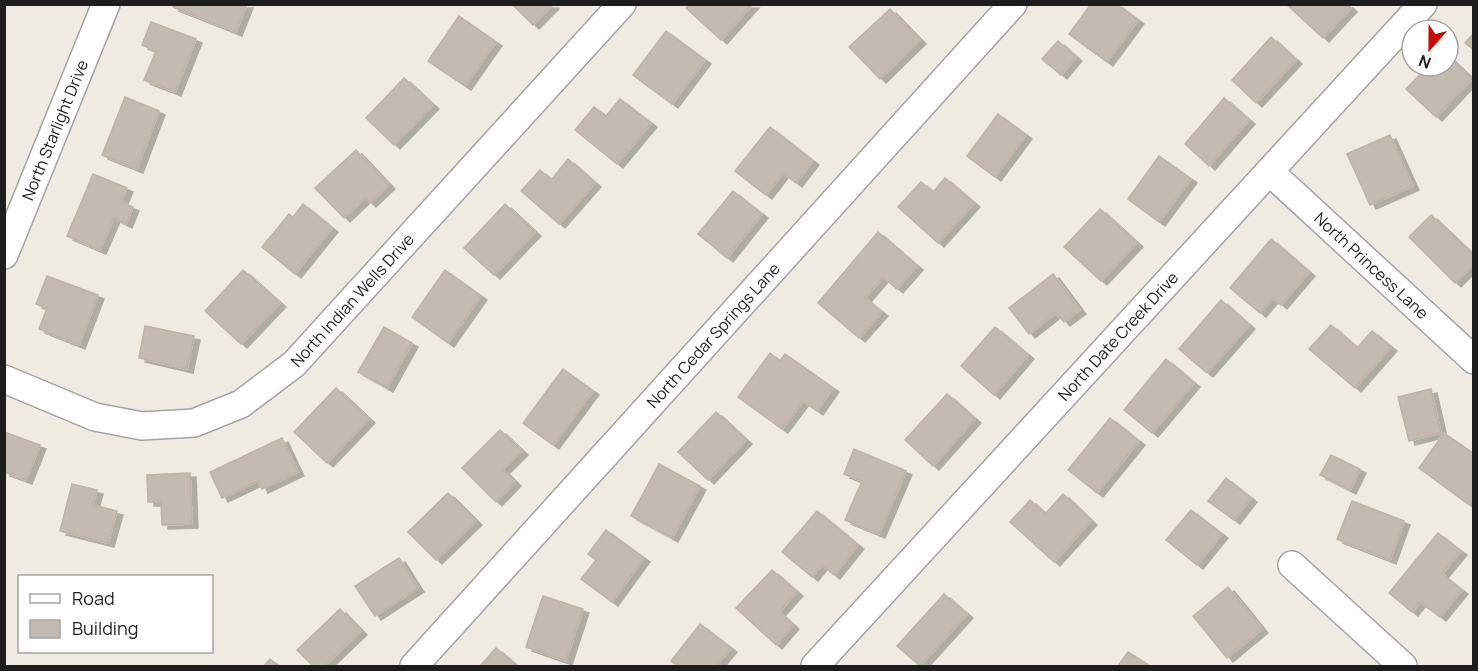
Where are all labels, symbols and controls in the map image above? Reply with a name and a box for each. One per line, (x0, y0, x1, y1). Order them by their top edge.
north arrow (1400, 18, 1460, 78)
text: N (1415, 50, 1434, 74)
street label: North Starlight Drive (16, 56, 93, 204)
street label: North Princess Lane (1310, 207, 1433, 324)
street label: North Indian Wells Drive (286, 229, 419, 372)
street label: North Cedar Springs Lane (642, 258, 785, 413)
street label: North Date Creek Drive (1053, 267, 1183, 405)
legend (18, 575, 213, 653)
text: Road (72, 586, 115, 610)
text: Building (72, 616, 138, 640)

